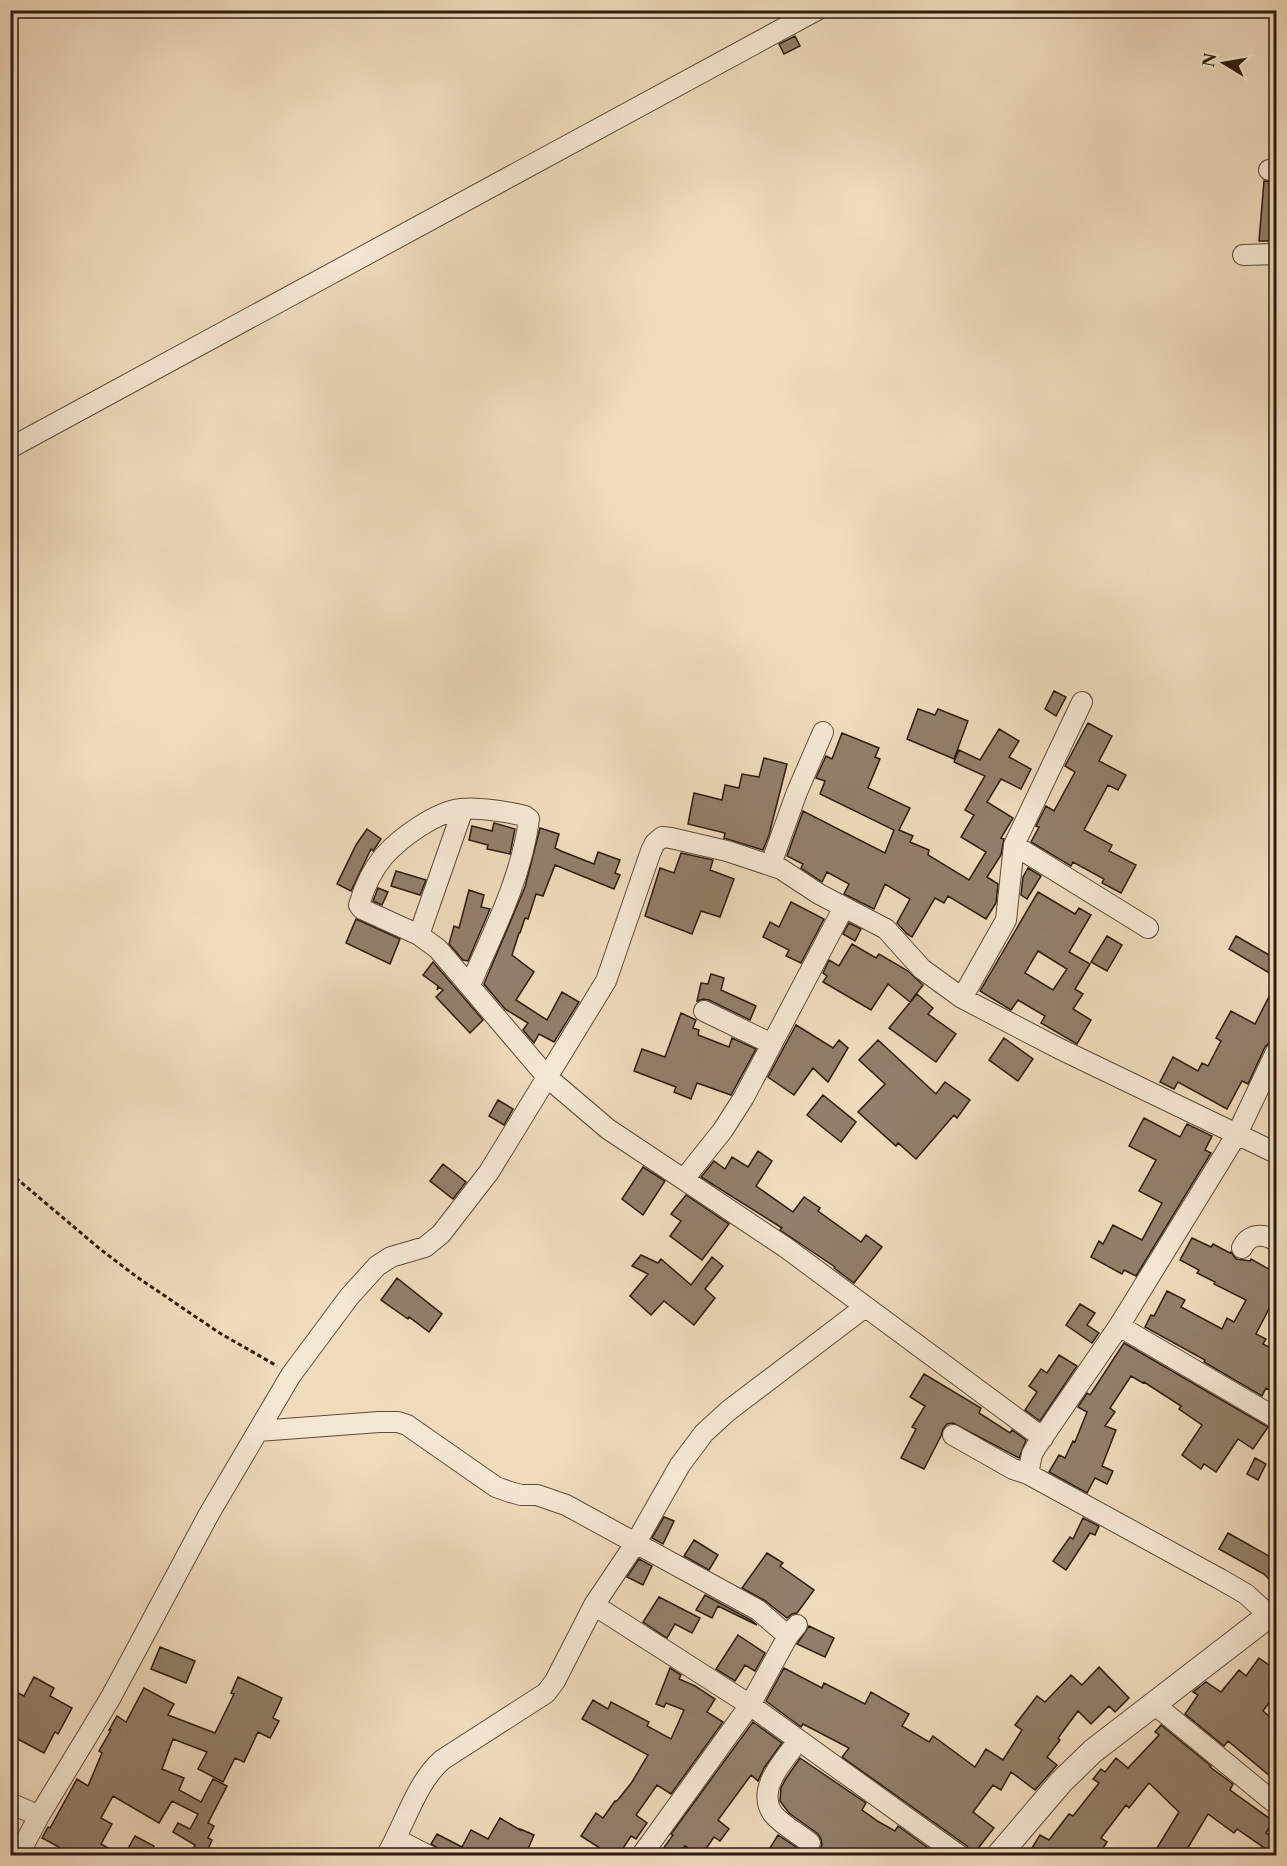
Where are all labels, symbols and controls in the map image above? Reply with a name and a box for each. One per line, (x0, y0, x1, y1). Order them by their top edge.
north arrow (1194, 33, 1254, 93)
text: N (1198, 51, 1220, 69)

